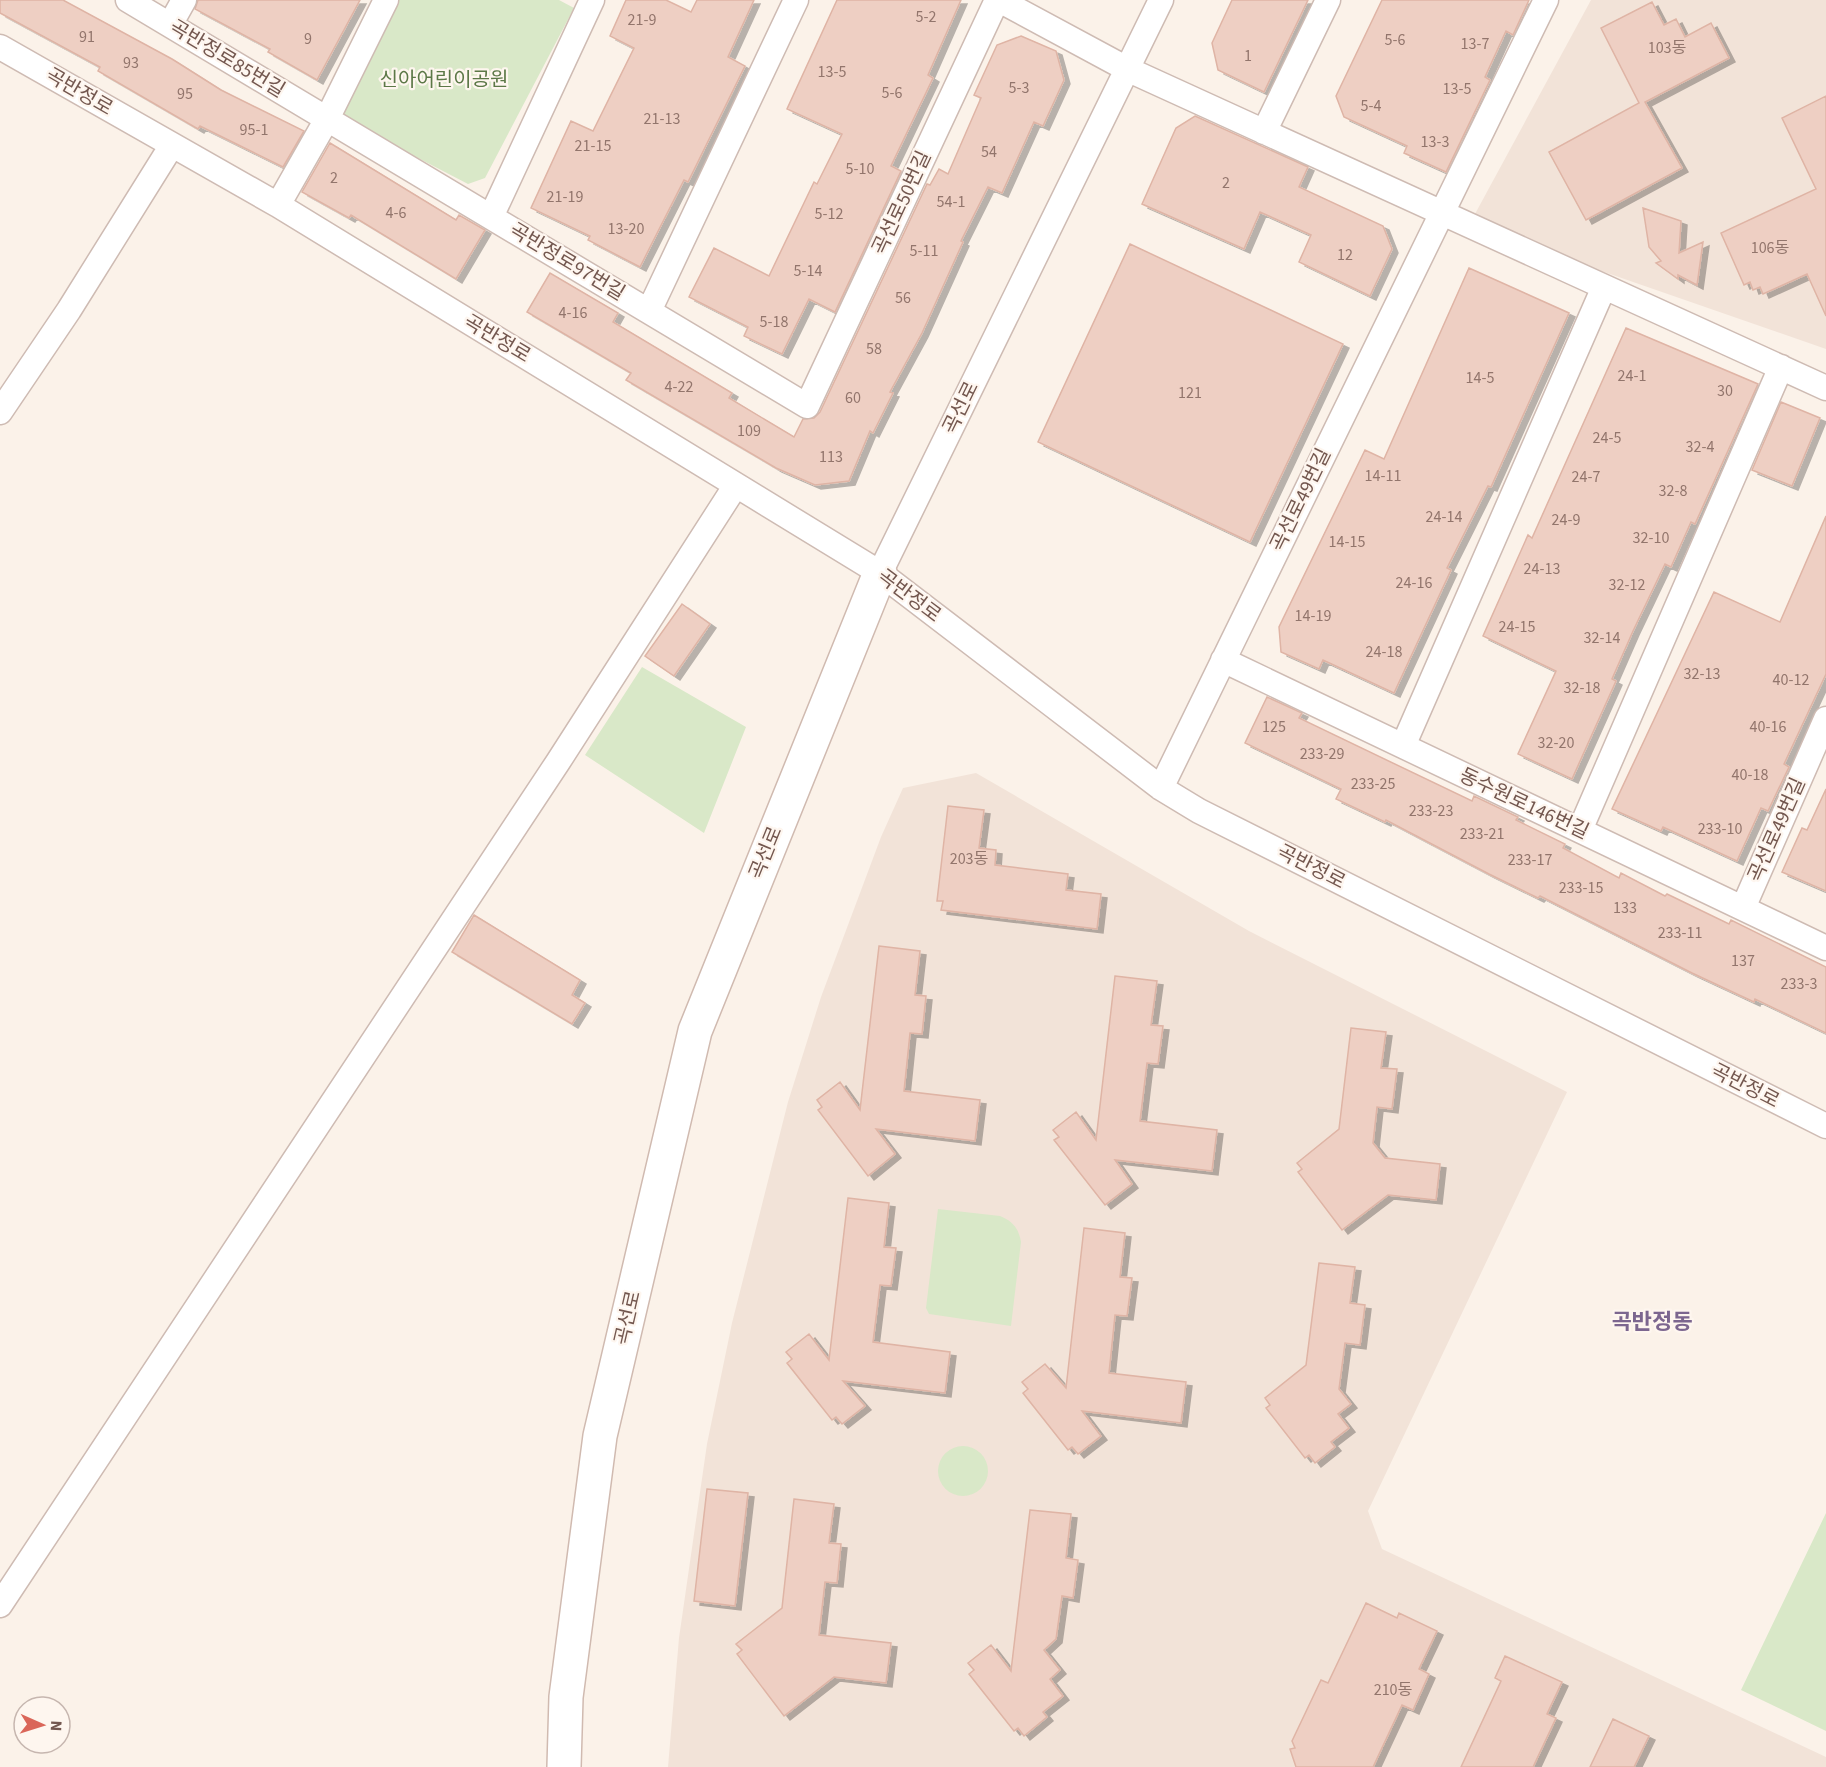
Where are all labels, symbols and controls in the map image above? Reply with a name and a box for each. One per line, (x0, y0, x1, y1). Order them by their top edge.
house number: 5-2 (916, 6, 936, 28)
house number: 21-9 (628, 9, 656, 31)
street label: 곡반정로85번길 (164, 13, 290, 105)
house number: 91 (79, 26, 95, 48)
house number: 9 (304, 28, 312, 50)
house number: 5-6 (1385, 29, 1405, 51)
house number: 13-7 (1461, 33, 1489, 55)
house number: 103동 (1648, 37, 1687, 59)
house number: 1 (1244, 45, 1252, 67)
house number: 93 (123, 52, 139, 74)
street label: 곡반정로 (40, 61, 118, 123)
house number: 13-5 (818, 61, 846, 83)
park label: 신아어린이공원 (380, 66, 508, 94)
house number: 5-3 (1009, 77, 1029, 99)
house number: 13-5 (1443, 78, 1471, 100)
house number: 5-6 (882, 82, 902, 104)
house number: 95 (177, 83, 193, 105)
house number: 5-4 (1361, 95, 1381, 117)
house number: 21-13 (644, 108, 680, 130)
house number: 95-1 (240, 119, 268, 141)
house number: 13-3 (1421, 131, 1449, 153)
house number: 21-15 (575, 135, 611, 157)
house number: 54 (981, 141, 997, 163)
street label: 곡선로50번길 (866, 146, 938, 260)
house number: 5-10 (846, 158, 874, 180)
house number: 2 (330, 167, 338, 189)
house number: 2 (1222, 172, 1230, 194)
house number: 21-19 (547, 186, 583, 208)
house number: 54-1 (937, 191, 965, 213)
house number: 4-6 (386, 202, 406, 224)
house number: 5-12 (815, 203, 843, 225)
street label: 곡반정로97번길 (504, 216, 630, 308)
house number: 13-20 (608, 218, 644, 240)
house number: 106동 (1751, 237, 1790, 259)
house number: 5-11 (910, 240, 938, 262)
house number: 12 (1337, 244, 1353, 266)
house number: 5-14 (794, 260, 822, 282)
house number: 56 (895, 287, 911, 309)
house number: 4-16 (559, 302, 587, 324)
street label: 곡반정로 (458, 308, 536, 370)
house number: 5-18 (760, 311, 788, 333)
house number: 58 (866, 338, 882, 360)
house number: 24-1 (1618, 365, 1646, 387)
house number: 14-5 (1466, 367, 1494, 389)
house number: 4-22 (665, 376, 693, 398)
street label: 곡선로 (936, 377, 986, 439)
house number: 30 (1717, 380, 1733, 402)
house number: 121 (1178, 382, 1202, 404)
house number: 60 (845, 387, 861, 409)
house number: 109 (737, 420, 761, 442)
house number: 24-5 (1593, 427, 1621, 449)
house number: 32-4 (1686, 436, 1714, 458)
street label: 곡선로49번길 (1264, 444, 1338, 556)
house number: 113 (819, 446, 843, 468)
house number: 14-11 (1365, 465, 1401, 487)
house number: 24-7 (1572, 466, 1600, 488)
house number: 32-8 (1659, 480, 1687, 502)
house number: 24-14 (1426, 506, 1462, 528)
house number: 24-9 (1552, 509, 1580, 531)
house number: 32-10 (1633, 527, 1669, 549)
house number: 14-15 (1329, 531, 1365, 553)
house number: 24-13 (1524, 558, 1560, 580)
street label: 곡반정로 (871, 563, 947, 629)
house number: 24-16 (1396, 572, 1432, 594)
house number: 32-12 (1609, 574, 1645, 596)
house number: 14-19 (1295, 605, 1331, 627)
house number: 24-15 (1499, 616, 1535, 638)
house number: 32-14 (1584, 627, 1620, 649)
house number: 24-18 (1366, 641, 1402, 663)
house number: 32-13 (1684, 663, 1720, 685)
house number: 40-12 (1773, 669, 1809, 691)
house number: 32-18 (1564, 677, 1600, 699)
house number: 125 (1262, 716, 1286, 738)
house number: 40-16 (1750, 716, 1786, 738)
house number: 32-20 (1538, 732, 1574, 754)
house number: 233-29 (1300, 743, 1344, 765)
street label: 동수원로146번길 (1455, 762, 1593, 846)
house number: 40-18 (1732, 764, 1768, 786)
house number: 233-25 (1351, 773, 1395, 795)
street label: 곡선로49번길 (1741, 773, 1813, 887)
house number: 233-23 (1409, 800, 1453, 822)
house number: 233-10 (1698, 818, 1742, 840)
street label: 곡선로 (743, 822, 789, 884)
house number: 233-21 (1460, 823, 1504, 845)
street label: 곡반정로 (1272, 838, 1350, 896)
house number: 203동 (950, 848, 989, 870)
house number: 233-17 (1508, 849, 1552, 871)
house number: 233-15 (1559, 877, 1603, 899)
house number: 133 (1613, 897, 1637, 919)
house number: 233-11 (1658, 922, 1702, 944)
house number: 137 (1731, 950, 1755, 972)
house number: 233-3 (1781, 973, 1817, 995)
street label: 곡반정로 (1706, 1057, 1784, 1115)
street label: 곡선로 (608, 1288, 648, 1348)
district label: 곡반정동 (1612, 1306, 1692, 1338)
house number: 210동 (1374, 1679, 1413, 1701)
north arrow (12, 1695, 72, 1755)
text: N (45, 1720, 67, 1732)

